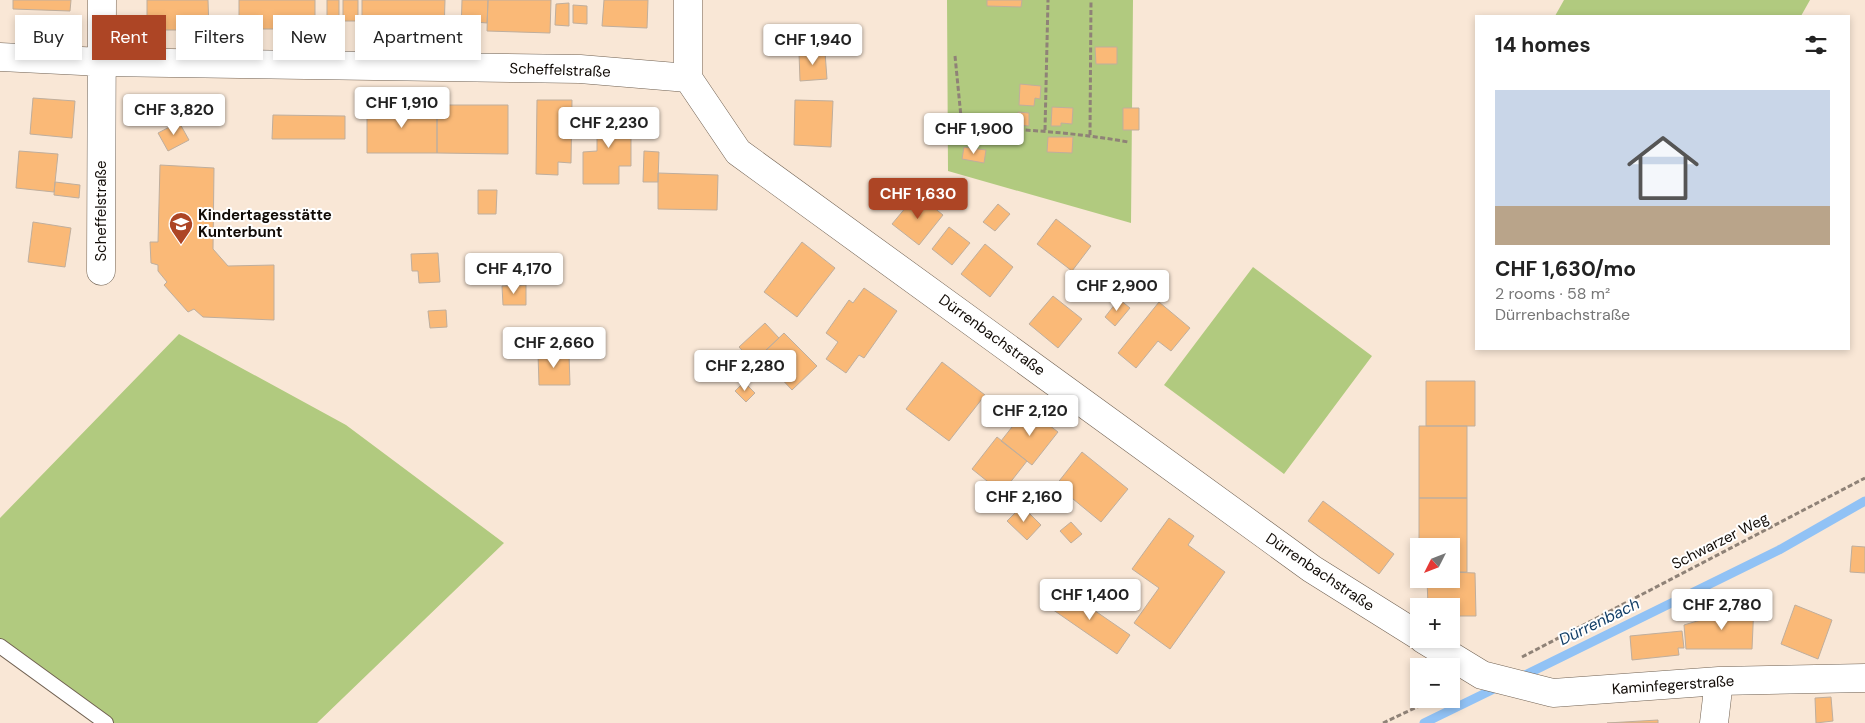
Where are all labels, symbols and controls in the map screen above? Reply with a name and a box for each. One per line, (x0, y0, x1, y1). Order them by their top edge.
chip: Buy (15, 15, 82, 60)
chip: Rent (92, 15, 166, 60)
chip: Filters (176, 15, 263, 60)
chip: New (273, 15, 345, 60)
chip: Apartment (355, 15, 481, 60)
pin: CHF 1,940 (756, 23, 870, 66)
text: CHF 1,940 (774, 29, 852, 50)
text: 14 homes (1495, 31, 1591, 59)
icon: filters (1802, 31, 1830, 59)
street label: Scheffelstraße (509, 58, 611, 82)
pin: CHF 1,910 (345, 86, 459, 129)
text: CHF 1,910 (366, 92, 438, 113)
pin: CHF 3,820 (117, 94, 231, 136)
text: CHF 3,820 (134, 99, 214, 120)
pin: CHF 2,230 (552, 106, 666, 149)
text: CHF 2,230 (569, 112, 649, 133)
pin: CHF 1,900 (917, 112, 1031, 155)
text: CHF 1,900 (935, 118, 1013, 139)
icon: home (1618, 123, 1708, 213)
street label: Scheffelstraße (91, 160, 111, 262)
pin: CHF 1,630 (861, 178, 975, 220)
text: CHF 1,630 (880, 183, 956, 204)
place label: Kindertagesstätte Kunterbunt (198, 205, 332, 242)
school or university icon: Kindertagesstätte Kunterbunt (168, 211, 194, 245)
pin: CHF 4,170 (457, 252, 571, 295)
text: CHF 1,630/mo (1495, 255, 1636, 283)
text: CHF 4,170 (476, 258, 552, 279)
pin: CHF 2,900 (1060, 270, 1174, 312)
text: CHF 2,900 (1076, 275, 1158, 296)
text: 2 rooms · 58 m² (1495, 283, 1610, 304)
street label: Dürrenbachstraße (935, 290, 1049, 380)
text: Dürrenbachstraße (1495, 304, 1630, 325)
pin: CHF 2,660 (497, 326, 611, 369)
text: CHF 2,660 (514, 332, 594, 353)
pin: CHF 2,280 (688, 350, 802, 392)
text: CHF 2,280 (705, 355, 785, 376)
pin: CHF 2,120 (973, 394, 1087, 437)
text: CHF 2,120 (992, 400, 1068, 421)
pin: CHF 2,160 (967, 480, 1081, 523)
text: CHF 2,160 (986, 486, 1062, 507)
street label: Schwarzer Weg (1668, 508, 1772, 574)
street label: Dürrenbachstraße (1262, 528, 1378, 616)
north arrow (1410, 538, 1460, 588)
map controls (1410, 538, 1460, 708)
pin: CHF 1,400 (1033, 578, 1147, 621)
text: CHF 1,400 (1051, 584, 1129, 605)
pin: CHF 2,780 (1665, 588, 1779, 631)
water label: Dürrenbach (1555, 593, 1643, 650)
text: CHF 2,780 (1683, 594, 1761, 615)
button: + (1410, 598, 1460, 648)
button: − (1410, 658, 1460, 708)
street label: Kaminfegerstraße (1611, 671, 1735, 699)

